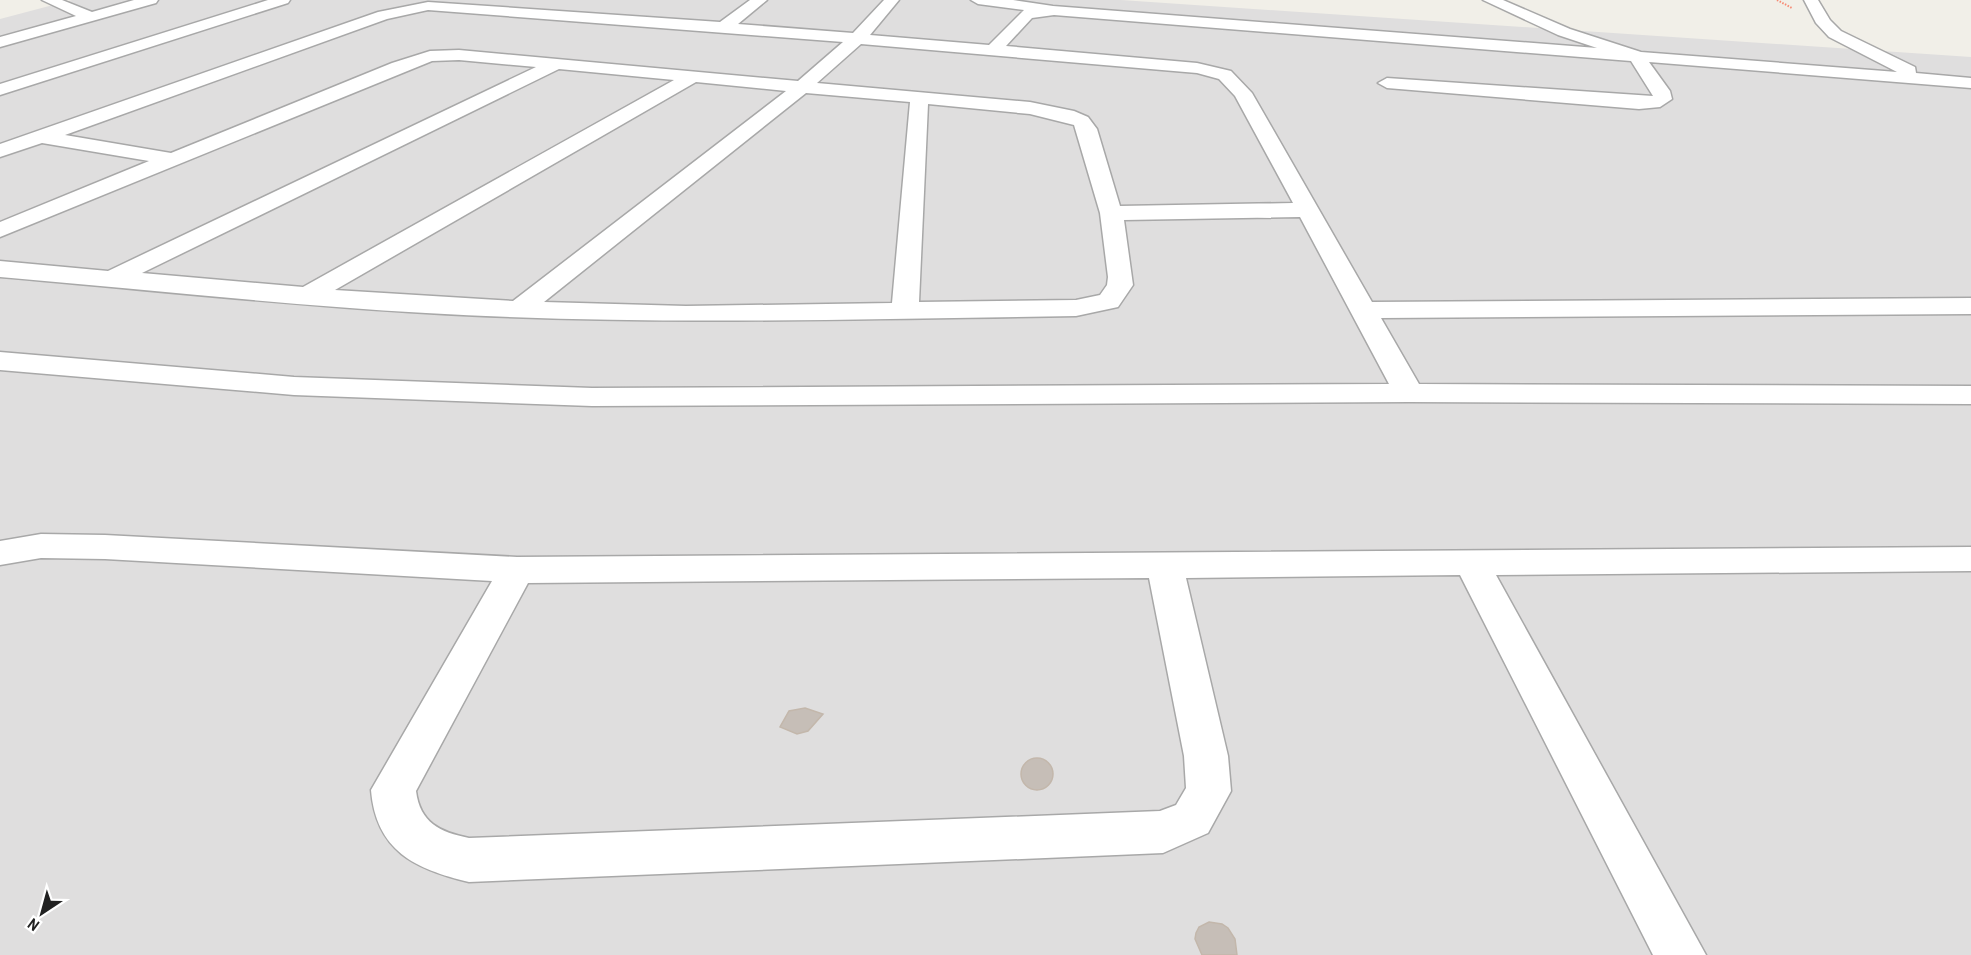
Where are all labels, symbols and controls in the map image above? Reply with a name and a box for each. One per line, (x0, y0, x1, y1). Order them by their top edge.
north arrow (12, 883, 72, 943)
text: N (23, 913, 43, 937)

